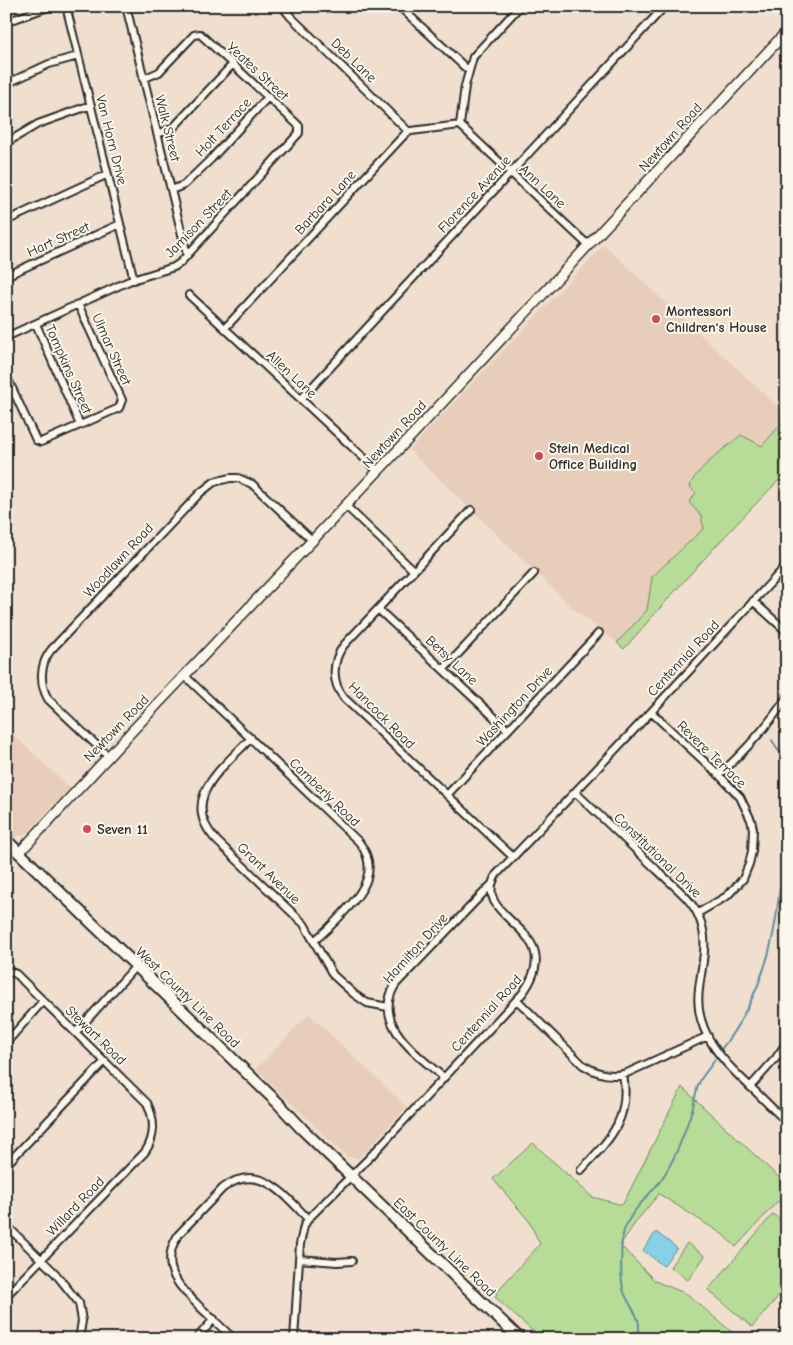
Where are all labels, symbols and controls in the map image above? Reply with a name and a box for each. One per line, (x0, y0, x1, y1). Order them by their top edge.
street label: Deb Lane (327, 35, 380, 86)
street label: Yeates Street (223, 39, 293, 105)
street label: Van Horn Drive (92, 93, 131, 187)
street label: Walk Street (151, 93, 184, 164)
street label: Holt Terrace (192, 94, 255, 160)
street label: Newtown Road (635, 100, 706, 175)
street label: Florence Avenue (434, 152, 515, 237)
street label: Ann Lane (516, 161, 569, 212)
street label: Barbara Lane (291, 167, 360, 238)
street label: Jamison Street (161, 185, 236, 261)
street label: Hart Street (24, 218, 93, 261)
place label: Montessori Children's House (666, 303, 767, 336)
street label: Ulmar Street (88, 311, 135, 389)
marker: Montessori Children's House (650, 313, 662, 325)
street label: Tompkins Street (41, 322, 96, 417)
street label: Allen Lane (263, 347, 320, 402)
street label: Newtown Road (359, 397, 430, 472)
place label: Stein Medical Office Building (549, 440, 637, 473)
marker: Stein Medical Office Building (533, 450, 545, 462)
street label: Woodlawn Road (80, 520, 157, 601)
street label: Centennial Road (644, 617, 723, 700)
street label: Betsy Lane (422, 632, 481, 689)
street label: Washington Drive (473, 663, 556, 750)
street label: Hancock Road (345, 678, 419, 752)
street label: Newtown Road (80, 691, 153, 765)
street label: Revere Terrace (673, 717, 750, 792)
street label: Camberly Road (286, 754, 364, 830)
street label: Constitutional Drive (610, 809, 705, 902)
place label: Seven 11 (97, 821, 148, 838)
marker: Seven 11 (81, 823, 93, 835)
street label: Grant Avenue (233, 839, 304, 908)
street label: Hamilton Drive (379, 910, 451, 987)
street label: West County Line Road (132, 943, 243, 1052)
street label: Centennial Road (447, 971, 525, 1055)
street label: Stewart Road (62, 1002, 130, 1069)
street label: Willard Road (43, 1173, 108, 1240)
street label: East County Line Road (390, 1194, 499, 1301)

